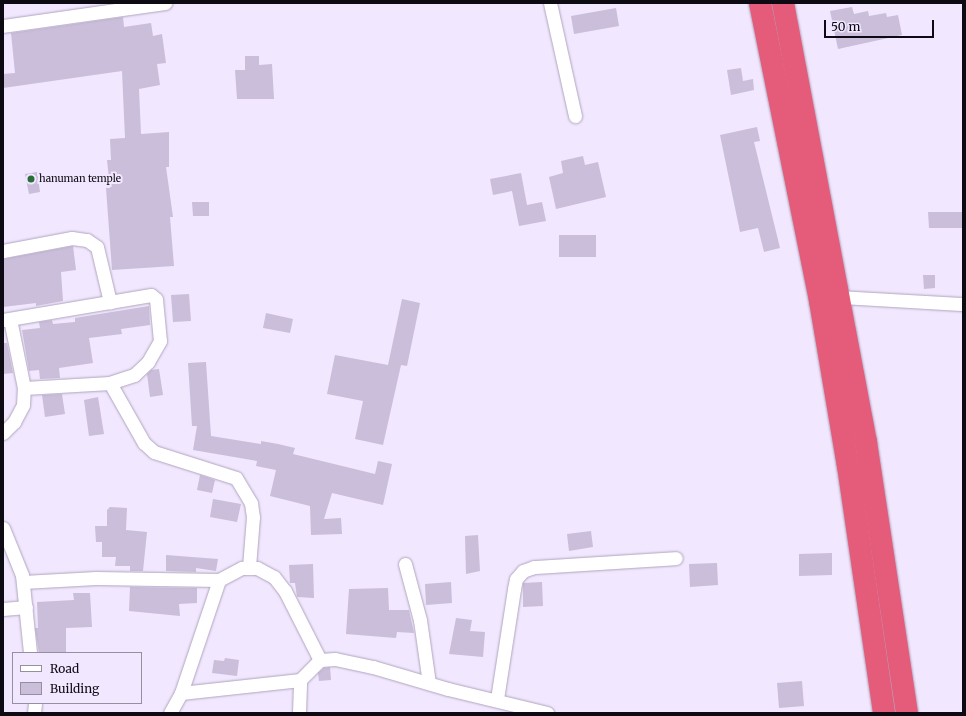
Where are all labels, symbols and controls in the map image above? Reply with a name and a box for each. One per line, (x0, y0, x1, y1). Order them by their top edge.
scale bar (826, 12, 936, 38)
text: 50 m (831, 19, 860, 34)
place label: hanuman temple (39, 173, 121, 185)
marker: hanuman temple (26, 174, 36, 184)
legend (12, 652, 142, 704)
text: Road (50, 661, 79, 676)
text: Building (50, 681, 99, 696)

